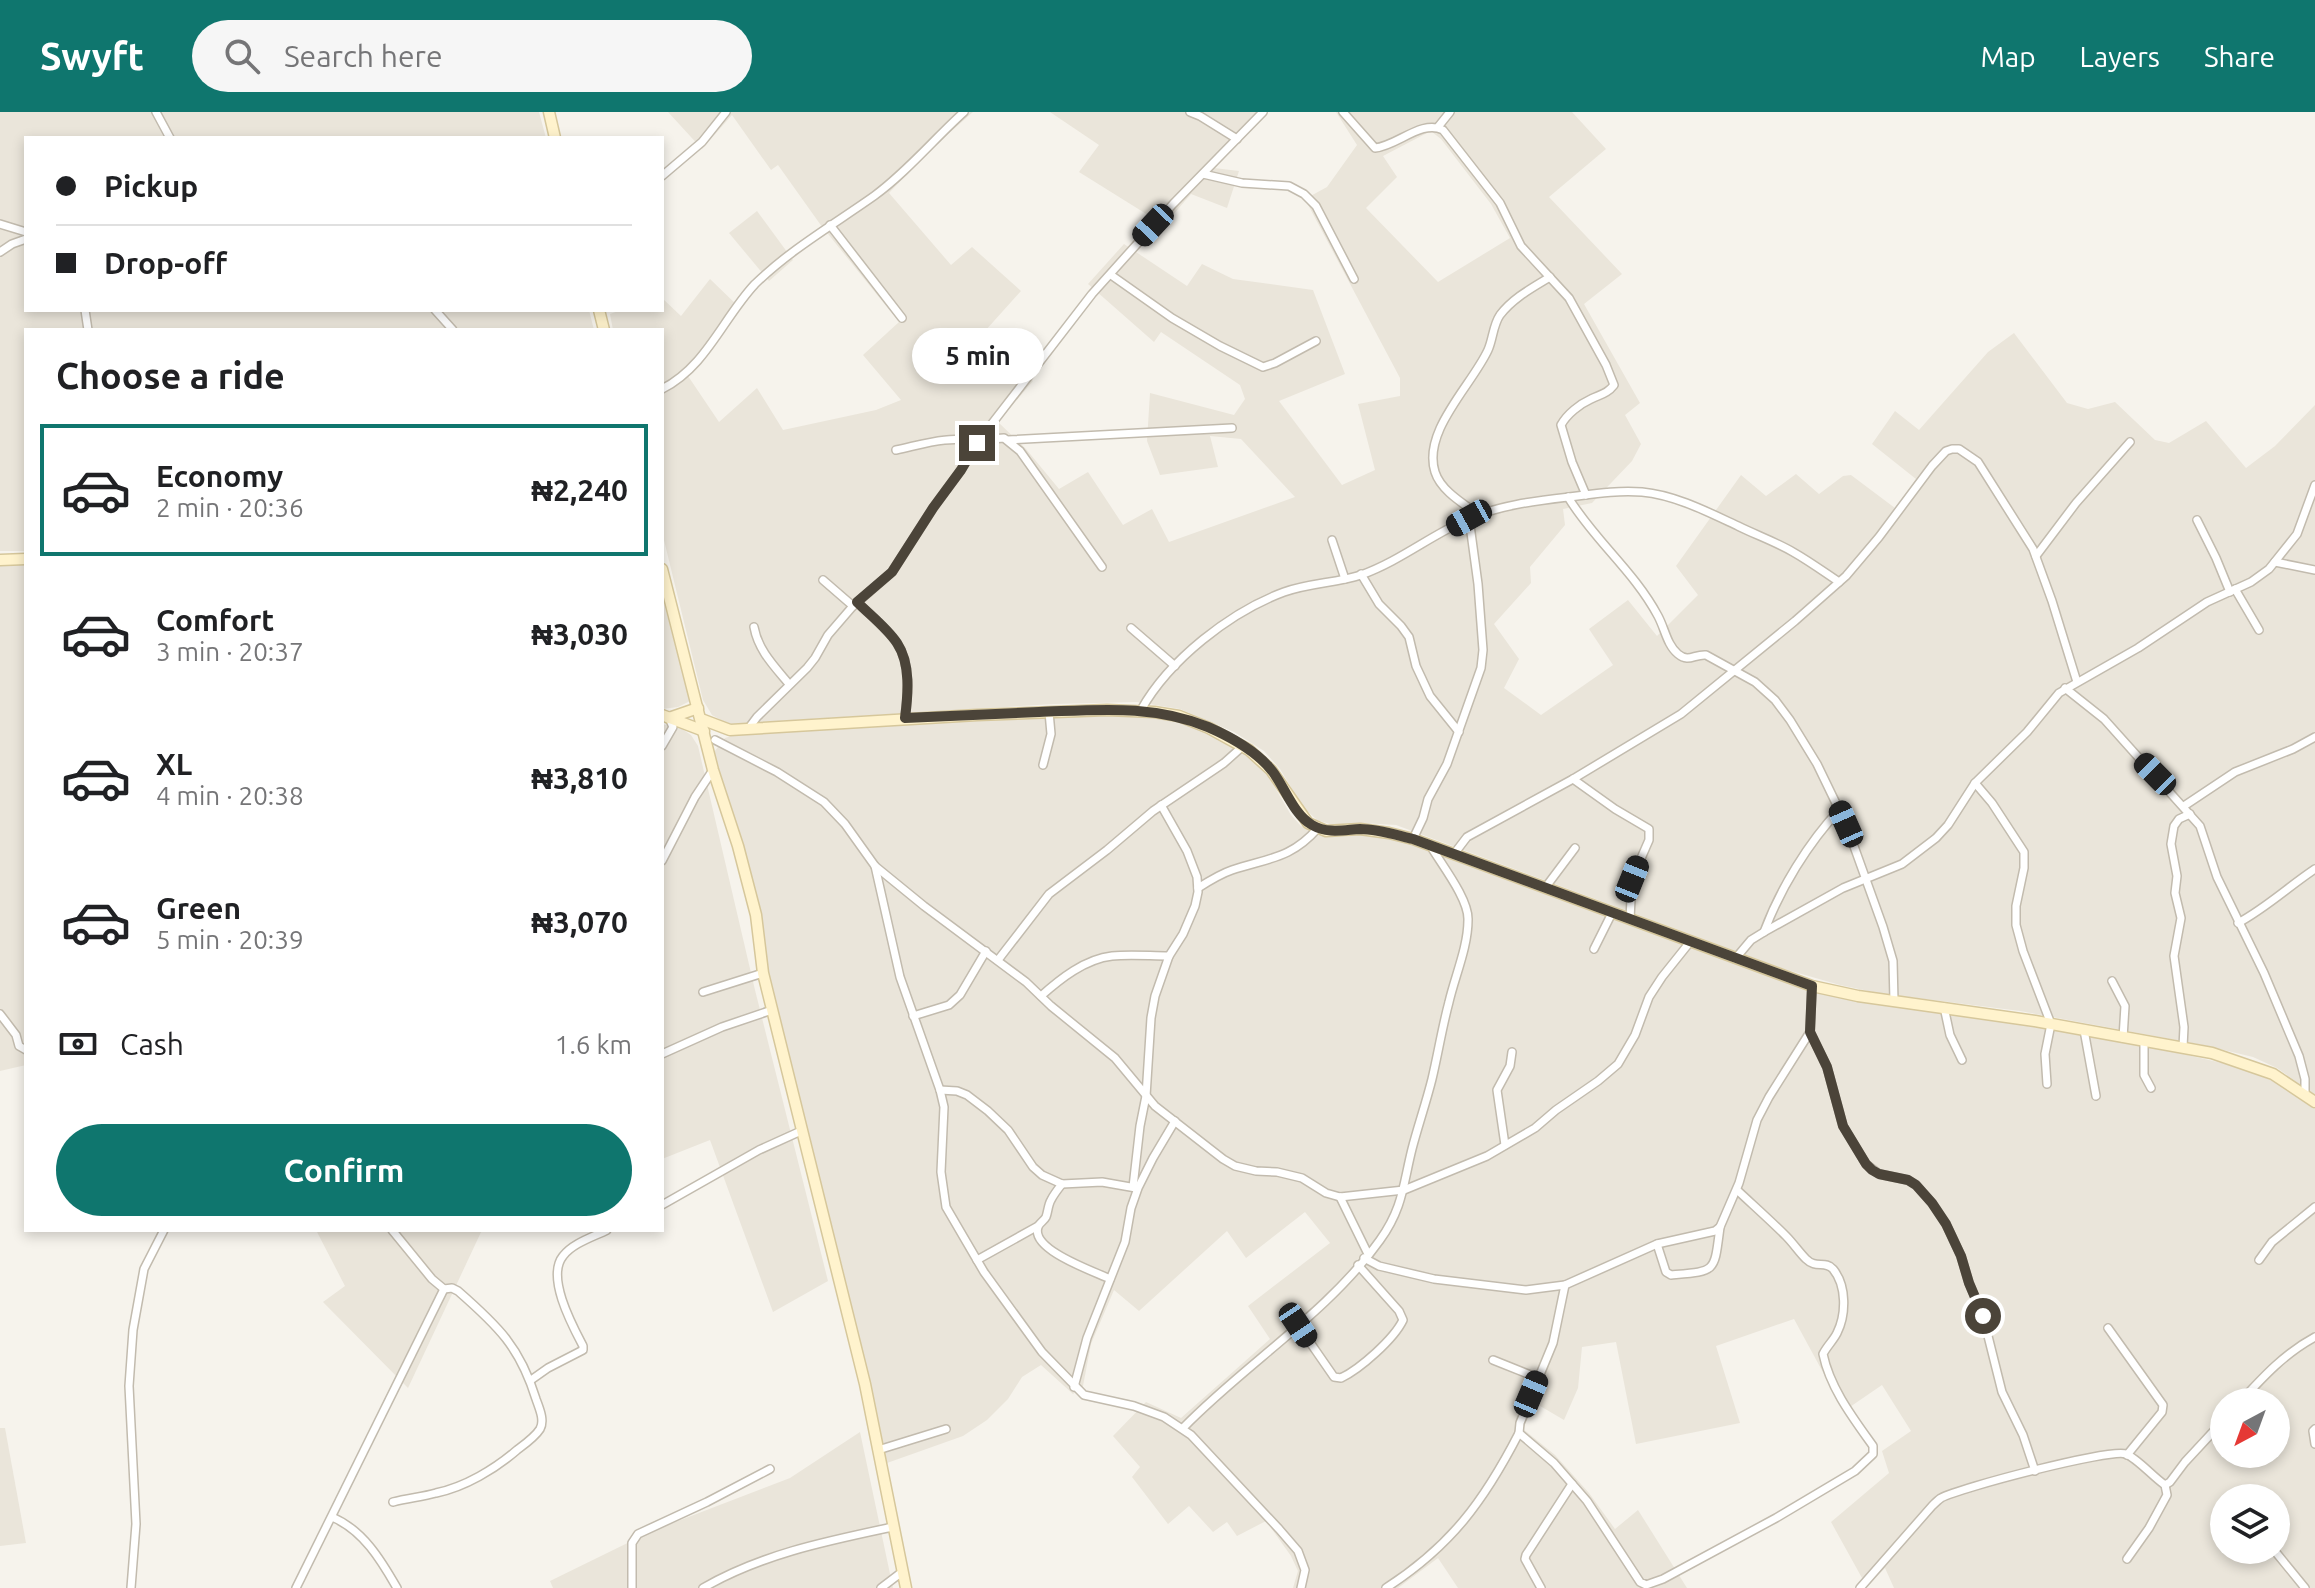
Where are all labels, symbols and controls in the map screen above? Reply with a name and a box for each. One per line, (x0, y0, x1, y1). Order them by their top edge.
search box (192, 20, 752, 92)
icon: search (220, 34, 264, 78)
text: Swyft (40, 35, 144, 77)
text: Search here (284, 39, 442, 73)
text: Map (1980, 41, 2036, 72)
text: Layers (2080, 41, 2160, 72)
text: Share (2204, 41, 2275, 72)
text: Pickup (104, 169, 198, 203)
car (1128, 199, 1178, 251)
text: Drop-off (104, 246, 227, 280)
callout: 5 min (911, 327, 1043, 383)
text: 5 min (945, 341, 1011, 370)
text: Choose a ride (56, 355, 285, 396)
route end (959, 425, 995, 461)
icon: car (60, 454, 132, 526)
text: Economy (156, 459, 283, 493)
text: ₦2,240 (531, 473, 628, 507)
text: 2 min · 20:36 (156, 493, 304, 522)
car (1442, 496, 1496, 540)
icon: car (60, 598, 132, 670)
text: Comfort (156, 603, 274, 637)
text: ₦3,030 (531, 617, 628, 651)
text: 3 min · 20:37 (156, 637, 304, 666)
icon: car (60, 742, 132, 814)
text: XL (156, 747, 192, 781)
car (2130, 749, 2180, 799)
text: ₦3,810 (531, 761, 628, 795)
text: 4 min · 20:38 (156, 781, 304, 810)
car (1825, 797, 1867, 851)
car (1612, 852, 1652, 906)
icon: car (60, 886, 132, 958)
text: Green (156, 891, 241, 925)
text: ₦3,070 (531, 905, 628, 939)
text: 5 min · 20:39 (156, 925, 304, 954)
icon: cash (56, 1022, 100, 1066)
text: Cash (120, 1027, 184, 1061)
text: 1.6 km (555, 1030, 632, 1059)
button: Confirm (56, 1124, 632, 1216)
car (1275, 1298, 1321, 1352)
route start (1965, 1298, 2001, 1334)
car (1511, 1367, 1551, 1421)
north arrow (2210, 1388, 2290, 1468)
map controls (2210, 1388, 2290, 1564)
button: layers (2210, 1484, 2290, 1564)

